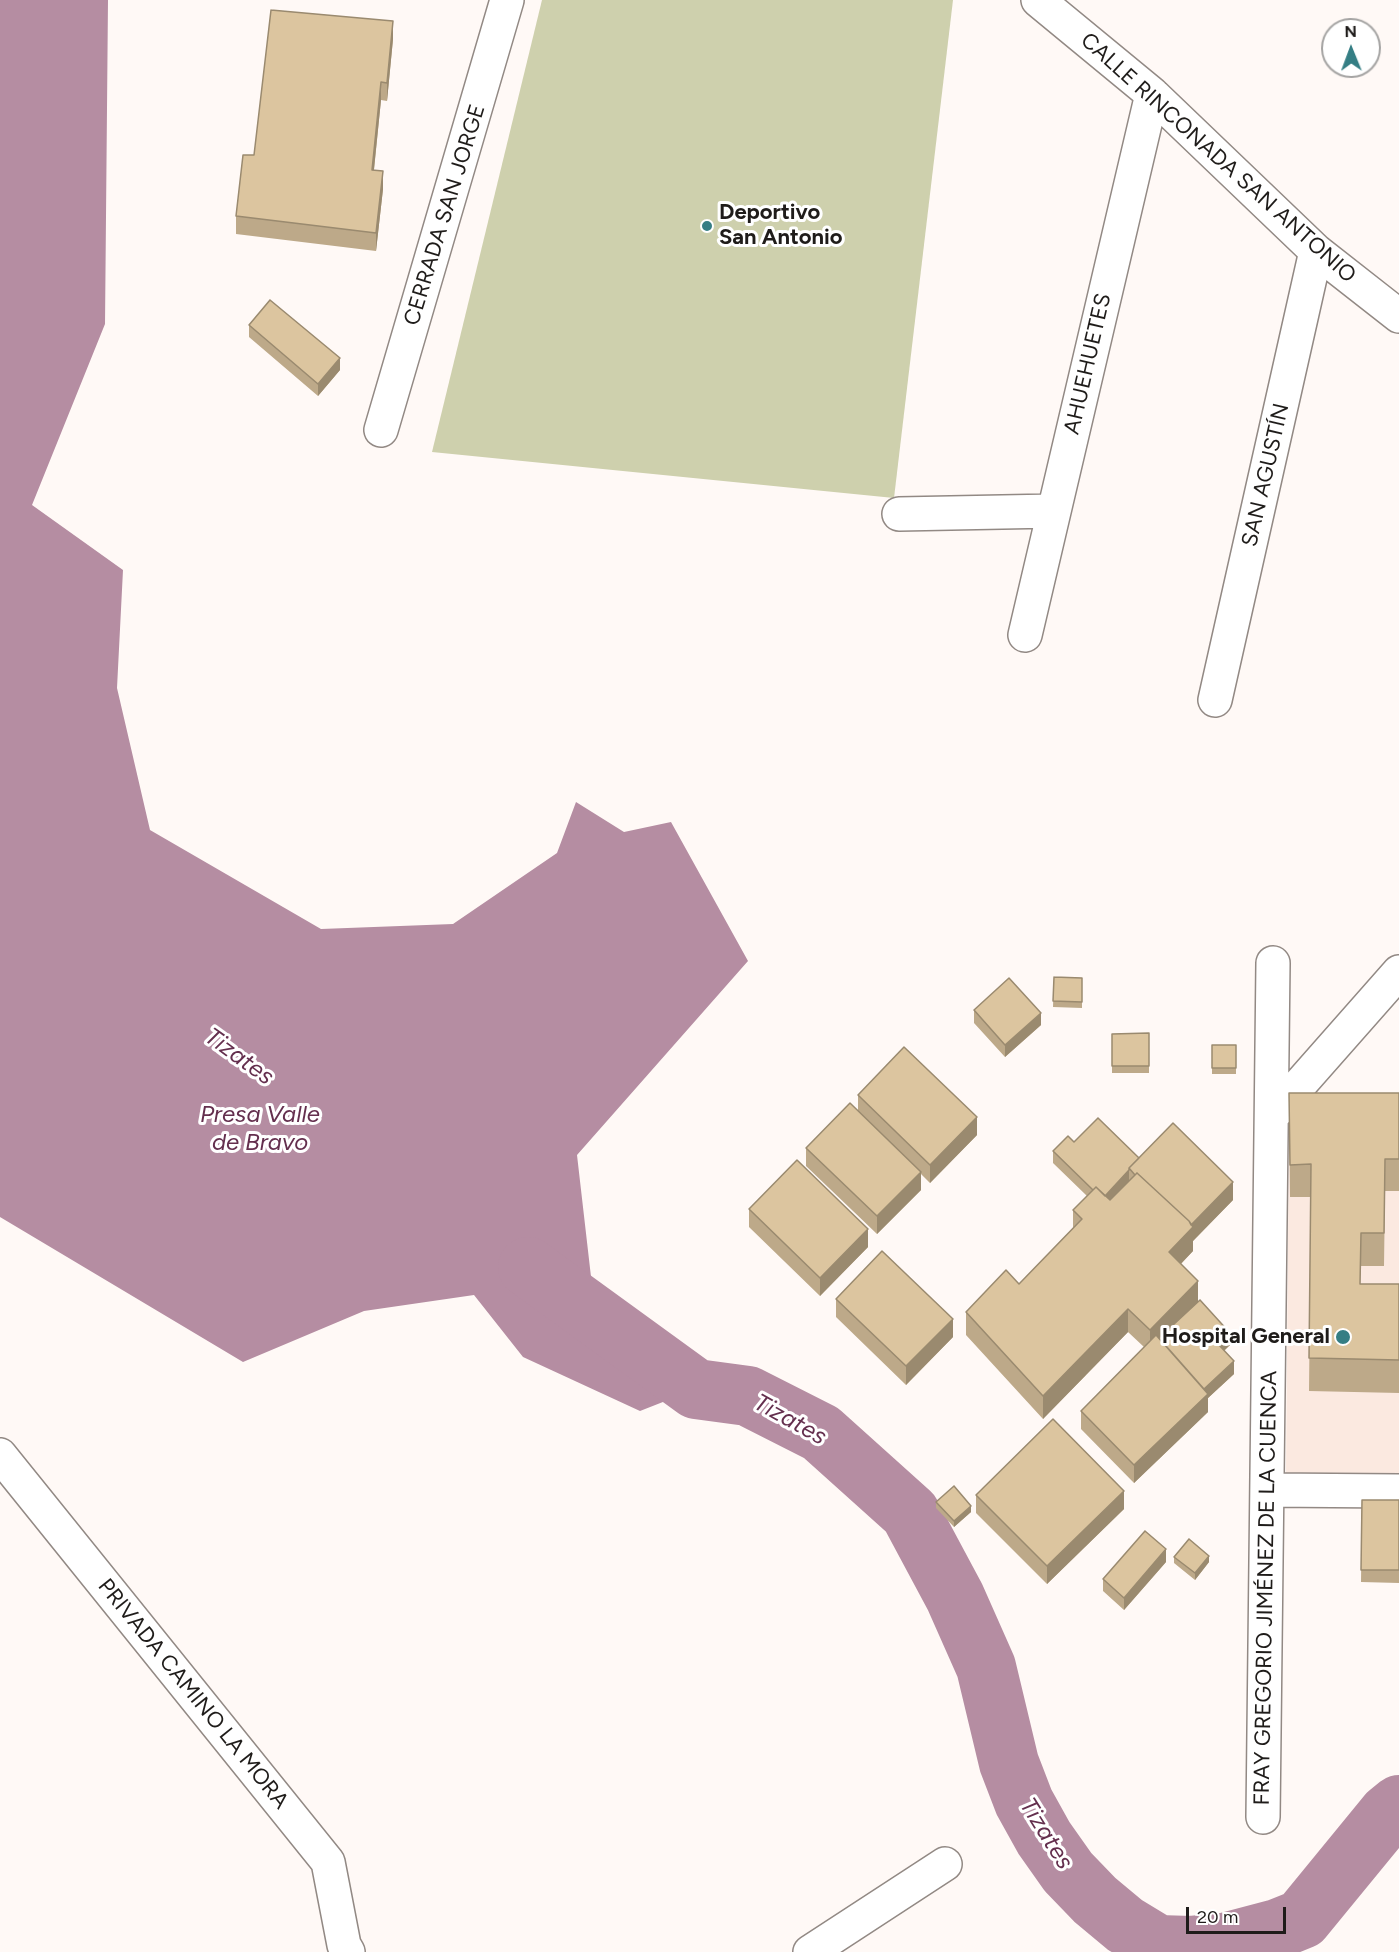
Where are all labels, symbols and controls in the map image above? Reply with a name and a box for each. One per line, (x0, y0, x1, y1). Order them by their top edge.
north arrow (1321, 18, 1381, 78)
street label: CALLE RINCONADA SAN ANTONIO (1075, 27, 1361, 289)
street label: CERRADA SAN JORGE (399, 101, 491, 329)
place label: Deportivo San Antonio (719, 200, 842, 252)
marker: Deportivo San Antonio (700, 219, 714, 233)
street label: AHUEHUETES (1059, 291, 1117, 437)
street label: SAN AGUSTÍN (1237, 401, 1295, 549)
water label: Tizates (199, 1022, 279, 1092)
water label: Presa Valle de Bravo (200, 1101, 320, 1157)
place label: Hospital General (1162, 1324, 1330, 1350)
marker: Hospital General (1334, 1328, 1352, 1346)
street label: FRAY GREGORIO JIMÉNEZ DE LA CUENCA (1249, 1370, 1283, 1806)
water label: Tizates (749, 1388, 831, 1452)
street label: PRIVADA CAMINO LA MORA (92, 1574, 294, 1814)
water label: Tizates (1013, 1793, 1079, 1875)
scale bar (1189, 1895, 1290, 1933)
text: 20 m (1197, 1906, 1238, 1928)

